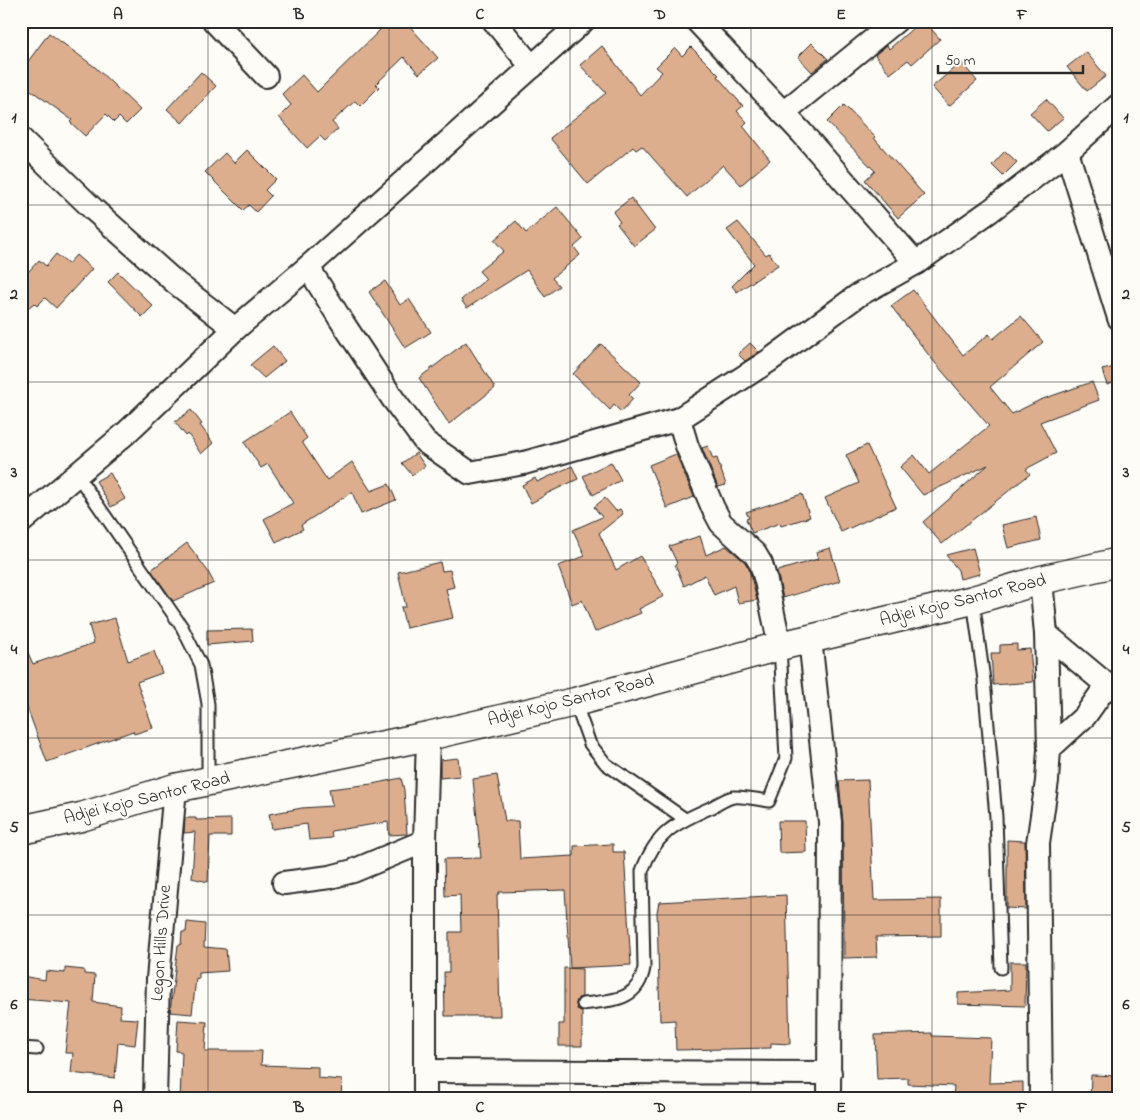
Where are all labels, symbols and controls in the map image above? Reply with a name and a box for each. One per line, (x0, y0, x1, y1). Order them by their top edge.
text: A (113, 3, 123, 27)
text: B (293, 3, 305, 27)
text: C (476, 3, 485, 27)
text: D (653, 3, 666, 27)
text: E (836, 3, 846, 27)
text: F (1016, 3, 1028, 27)
scale bar (938, 42, 1082, 74)
text: 50 m (945, 50, 976, 72)
text: 1 (11, 106, 17, 130)
text: 1 (1123, 106, 1129, 130)
text: 2 (9, 283, 18, 307)
text: 2 (1121, 283, 1130, 307)
text: 3 (10, 461, 18, 485)
text: 3 (1122, 461, 1130, 485)
street label: Adjei Kojo Santor Road (877, 568, 1049, 634)
text: 4 (10, 638, 18, 662)
text: 4 (1122, 638, 1130, 662)
street label: Adjei Kojo Santor Road (485, 668, 657, 734)
street label: Adjei Kojo Santor Road (61, 766, 233, 832)
text: 5 (9, 816, 19, 840)
text: 5 (1121, 816, 1131, 840)
street label: Legon Hills Drive (145, 883, 180, 1002)
text: 6 (9, 993, 18, 1017)
text: 6 (1121, 993, 1130, 1017)
text: A (113, 1096, 123, 1120)
text: B (293, 1096, 305, 1120)
text: C (476, 1096, 485, 1120)
text: D (653, 1096, 666, 1120)
text: E (836, 1096, 846, 1120)
text: F (1016, 1096, 1028, 1120)

